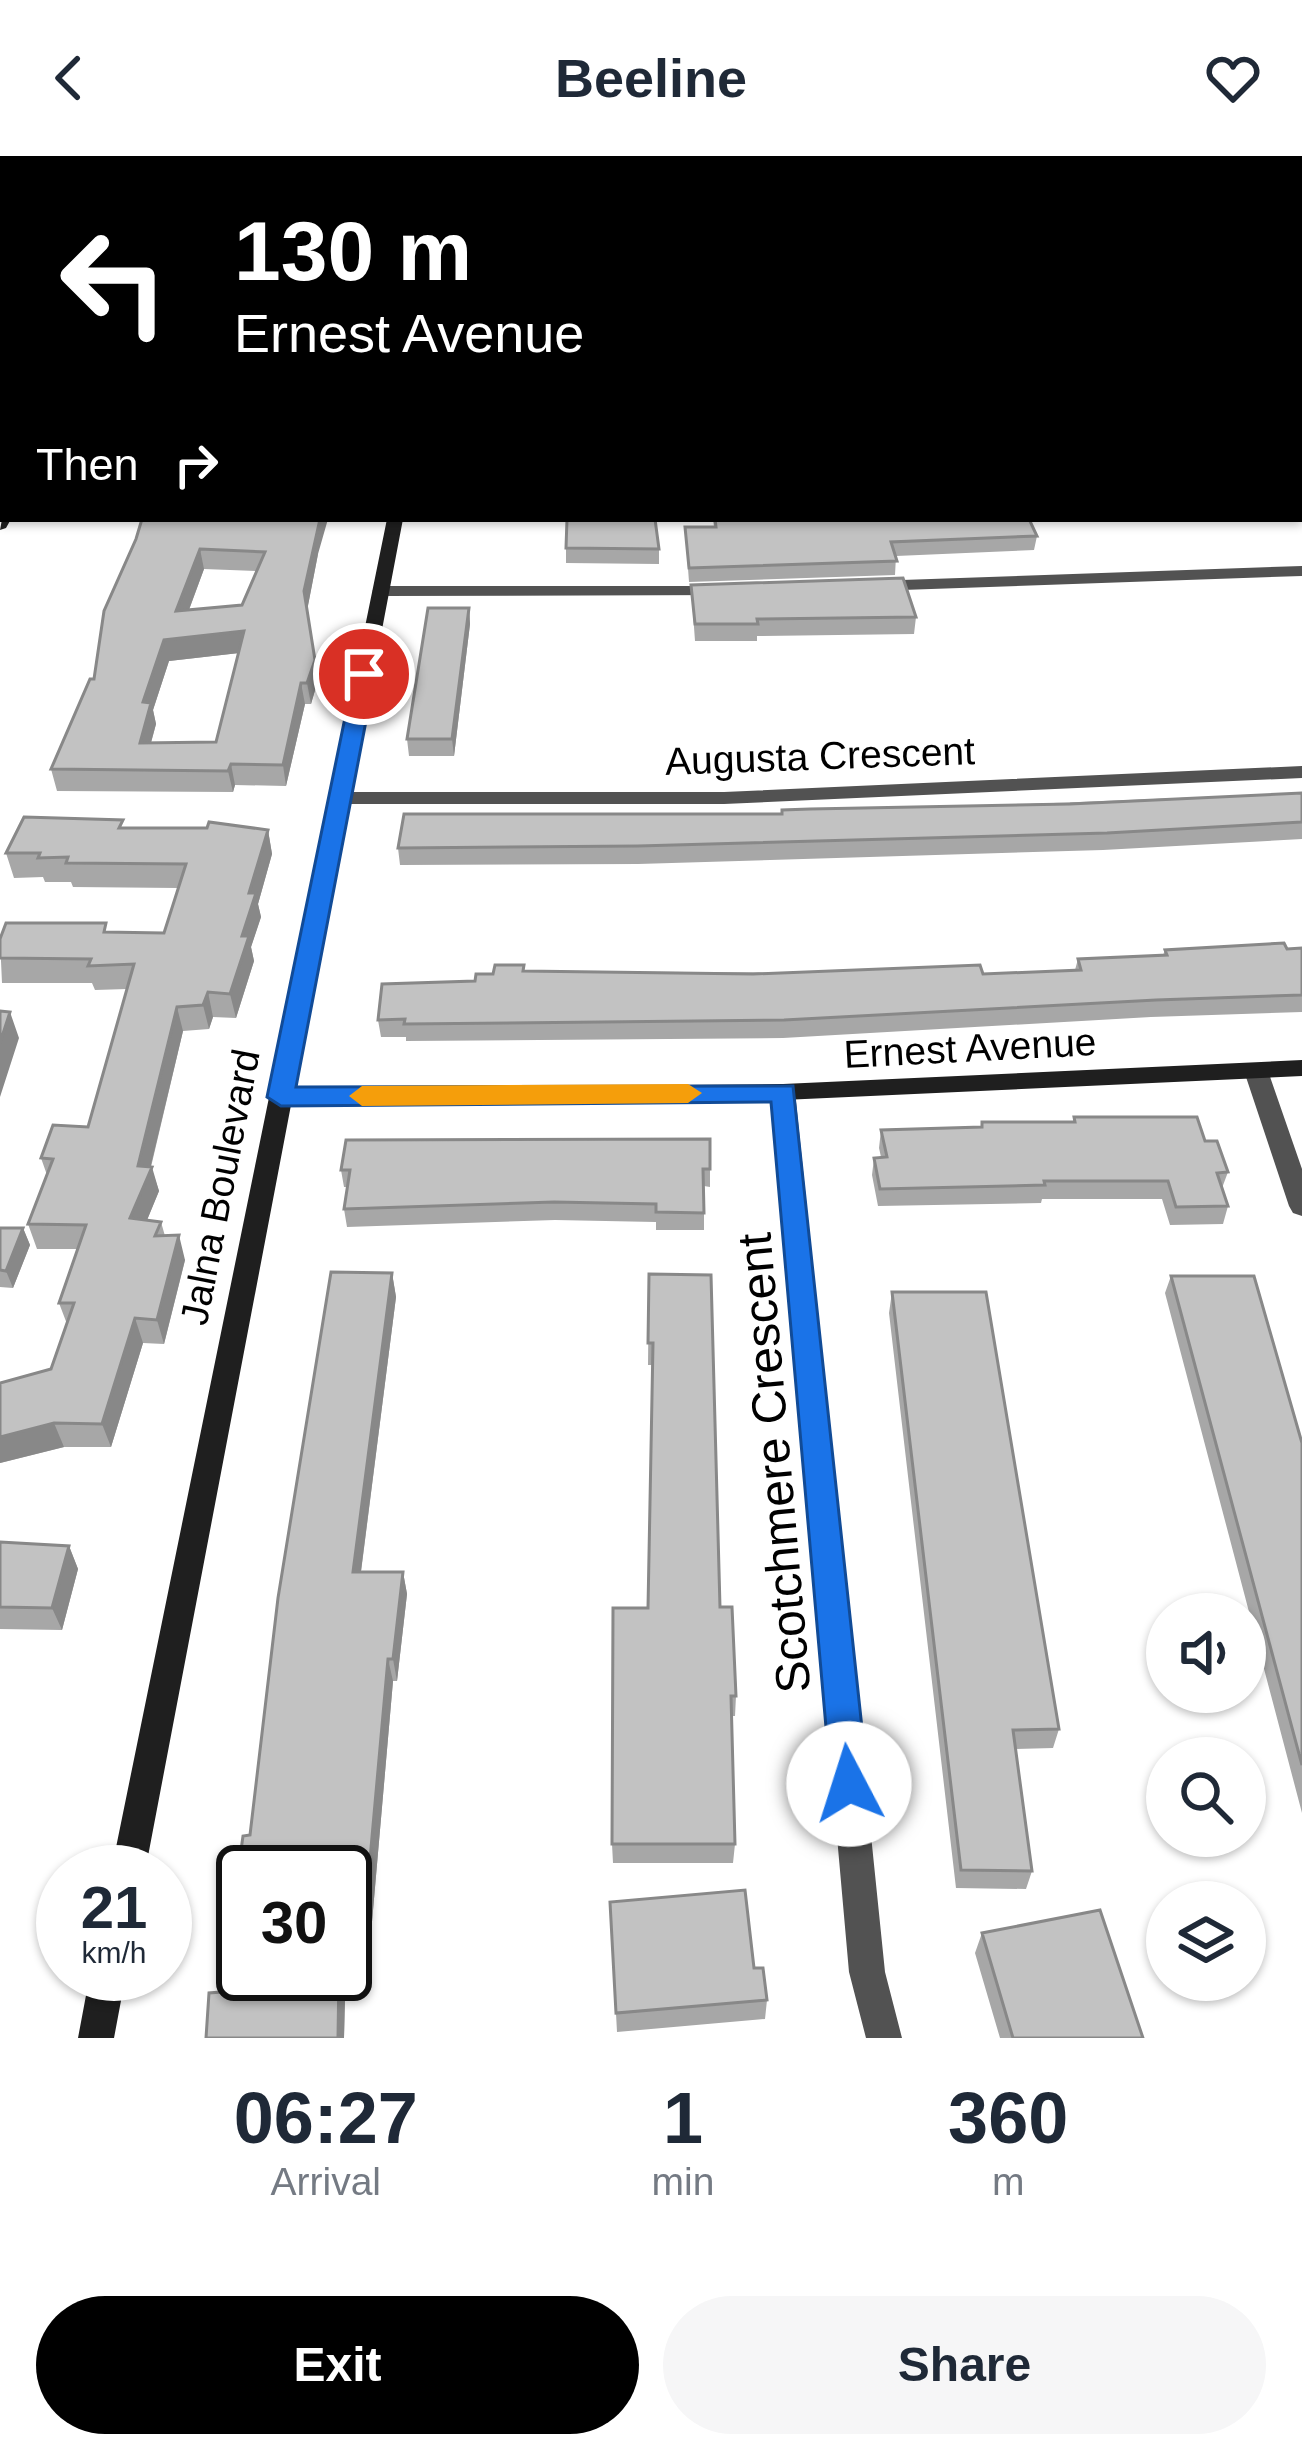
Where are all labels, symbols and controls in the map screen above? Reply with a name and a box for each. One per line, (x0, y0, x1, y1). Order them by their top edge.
icon: back (36, 45, 102, 111)
icon: heart (1200, 45, 1266, 111)
text: Beeline (555, 48, 747, 108)
icon: left (36, 204, 192, 360)
text: 130 m (234, 204, 472, 298)
text: Ernest Avenue (234, 303, 584, 363)
icon: right (163, 432, 229, 498)
text: Then (36, 439, 139, 490)
pin (313, 623, 415, 725)
icon: arrive (331, 641, 397, 707)
street label: Augusta Crescent (664, 729, 976, 783)
street label: Ernest Avenue (843, 1020, 1097, 1076)
street label: Jalna Boulevard (172, 1046, 268, 1328)
street label: Scotchmere Crescent (727, 1231, 821, 1695)
map controls (1146, 1593, 1266, 2001)
button: sound (1146, 1593, 1266, 1713)
position arrow (786, 1721, 912, 1847)
button: search (1146, 1737, 1266, 1857)
speed limit sign: 30 (216, 1845, 372, 2001)
text: 21 (81, 1874, 147, 1941)
button: layers (1146, 1881, 1266, 2001)
text: km/h (81, 1936, 147, 1969)
text: 06:27 (234, 2078, 418, 2158)
text: 1 (663, 2078, 703, 2158)
text: 360 (948, 2078, 1068, 2158)
text: Arrival (271, 2160, 381, 2203)
text: min (652, 2160, 714, 2203)
text: m (992, 2160, 1024, 2203)
button: Exit (36, 2296, 639, 2434)
button: Share (663, 2296, 1266, 2434)

